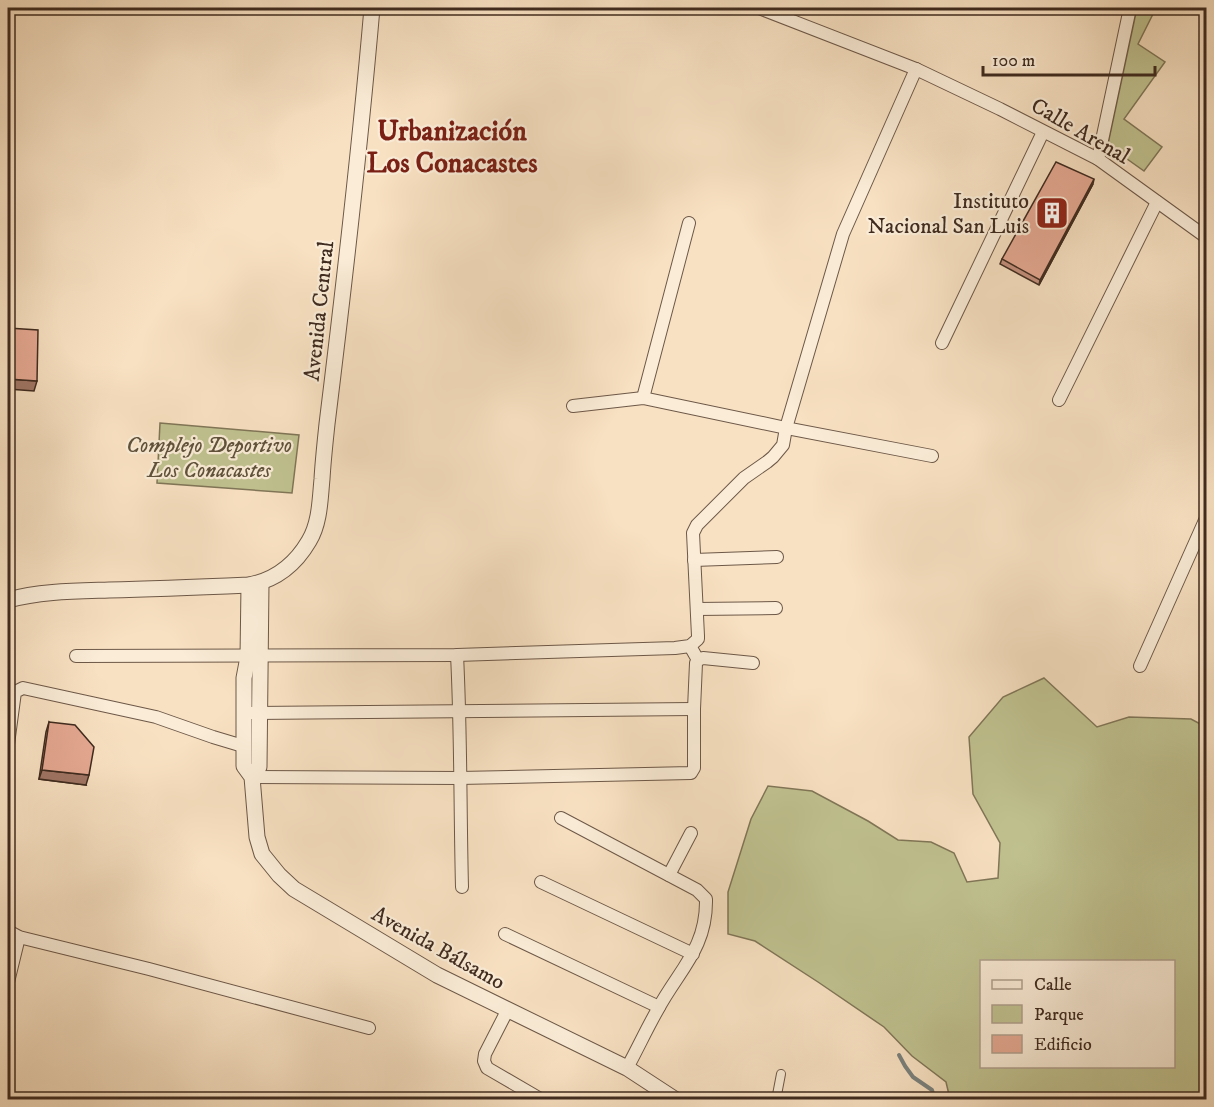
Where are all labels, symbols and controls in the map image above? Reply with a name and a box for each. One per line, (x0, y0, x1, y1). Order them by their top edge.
scale bar (983, 39, 1156, 77)
text: 100 m (992, 50, 1035, 72)
street label: Calle Arenal (1026, 92, 1135, 171)
district label: Urbanización Los Conacastes (366, 114, 538, 181)
place label: Instituto Nacional San Luis (868, 188, 1029, 240)
building icon: Instituto Nacional San Luis (1034, 195, 1070, 231)
street label: Avenida Central (299, 239, 340, 383)
park label: Complejo Deportivo Los Conacastes (126, 432, 292, 484)
street label: Avenida Bálsamo (367, 901, 510, 996)
legend (980, 960, 1175, 1068)
text: Calle (1034, 974, 1072, 996)
text: Parque (1034, 1004, 1084, 1026)
text: Edificio (1034, 1034, 1092, 1056)

